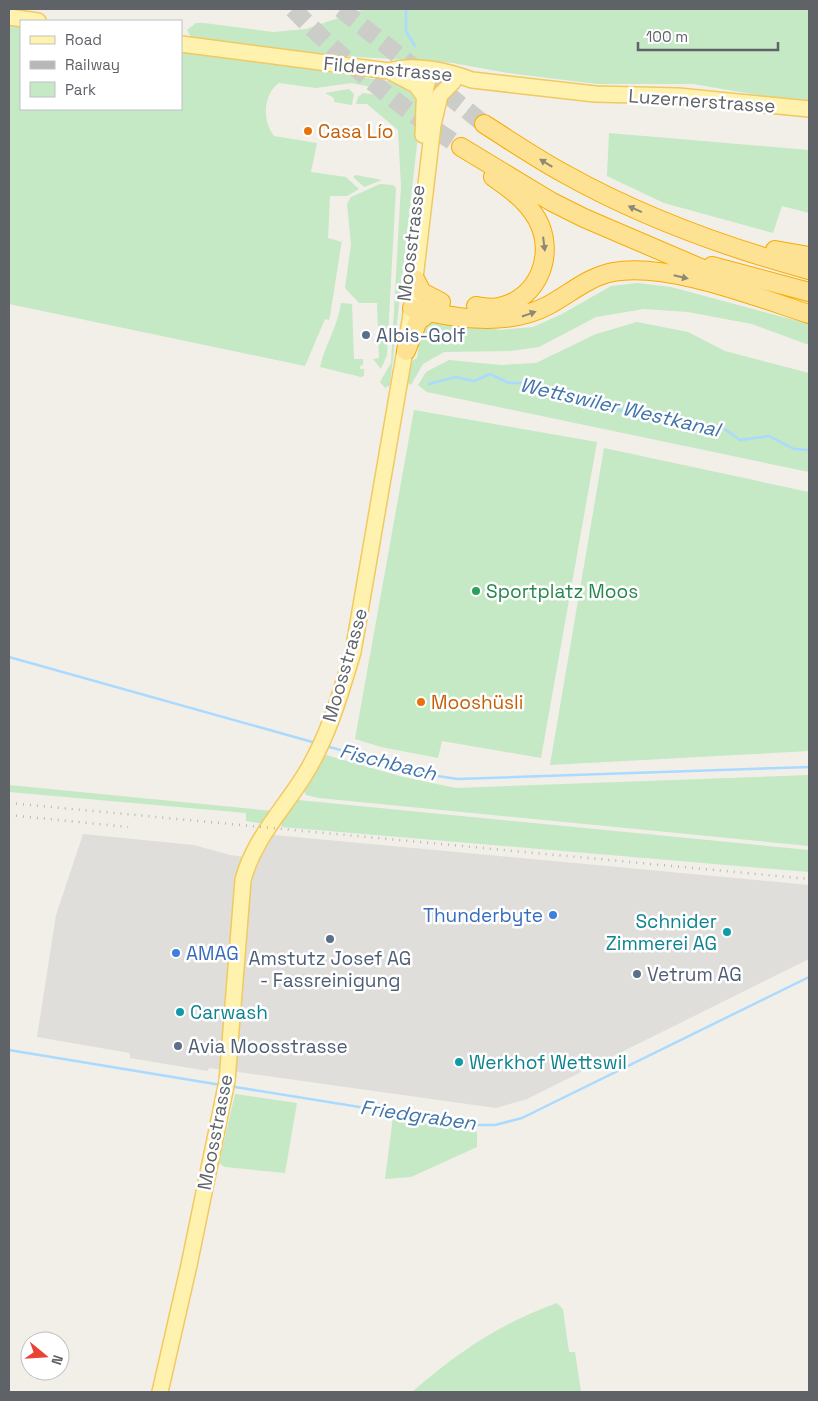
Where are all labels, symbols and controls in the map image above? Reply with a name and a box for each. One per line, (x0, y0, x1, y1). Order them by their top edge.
legend (20, 20, 182, 110)
scale bar (638, 20, 778, 52)
text: 100 m (646, 27, 688, 46)
text: Road (65, 30, 102, 49)
street label: Fildernstrasse (322, 51, 454, 87)
text: Railway (65, 55, 120, 74)
text: Park (65, 80, 96, 99)
street label: Luzernerstrasse (628, 83, 776, 119)
place label: Casa Lío (318, 119, 394, 144)
marker: Casa Lío (302, 125, 314, 137)
one-way arrow (540, 158, 553, 167)
street label: Moosstrasse (391, 183, 431, 303)
one-way arrow (628, 205, 642, 213)
one-way arrow (540, 236, 548, 252)
one-way arrow (673, 273, 689, 281)
one-way arrow (522, 310, 537, 318)
place label: Albis-Golf (376, 323, 466, 348)
marker: Albis-Golf (360, 329, 372, 341)
water label: Wettswiler Westkanal (517, 371, 725, 443)
place label: Sportplatz Moos (486, 579, 638, 604)
marker: Sportplatz Moos (470, 585, 482, 597)
street label: Moosstrasse (317, 605, 373, 725)
place label: Mooshüsli (431, 690, 523, 715)
marker: Mooshüsli (415, 696, 427, 708)
water label: Fischbach (337, 737, 440, 787)
place label: Thunderbyte (423, 903, 543, 928)
marker: Thunderbyte (547, 909, 559, 921)
place label: Schnider Zimmerei AG (606, 909, 717, 956)
marker: Schnider Zimmerei AG (721, 926, 733, 938)
marker: Amstutz Josef AG - Fassreinigung (324, 933, 336, 945)
place label: AMAG (186, 941, 239, 966)
place label: Amstutz Josef AG - Fassreinigung (249, 946, 411, 993)
marker: AMAG (170, 947, 182, 959)
place label: Vetrum AG (647, 962, 742, 987)
marker: Vetrum AG (631, 968, 643, 980)
place label: Carwash (190, 1000, 268, 1025)
marker: Carwash (174, 1006, 186, 1018)
place label: Avia Moosstrasse (188, 1034, 348, 1059)
marker: Avia Moosstrasse (172, 1040, 184, 1052)
place label: Werkhof Wettswil (469, 1050, 627, 1075)
marker: Werkhof Wettswil (453, 1056, 465, 1068)
street label: Moosstrasse (192, 1072, 238, 1192)
water label: Friedgraben (359, 1094, 478, 1136)
north arrow (20, 1331, 70, 1381)
text: N (47, 1353, 67, 1367)

